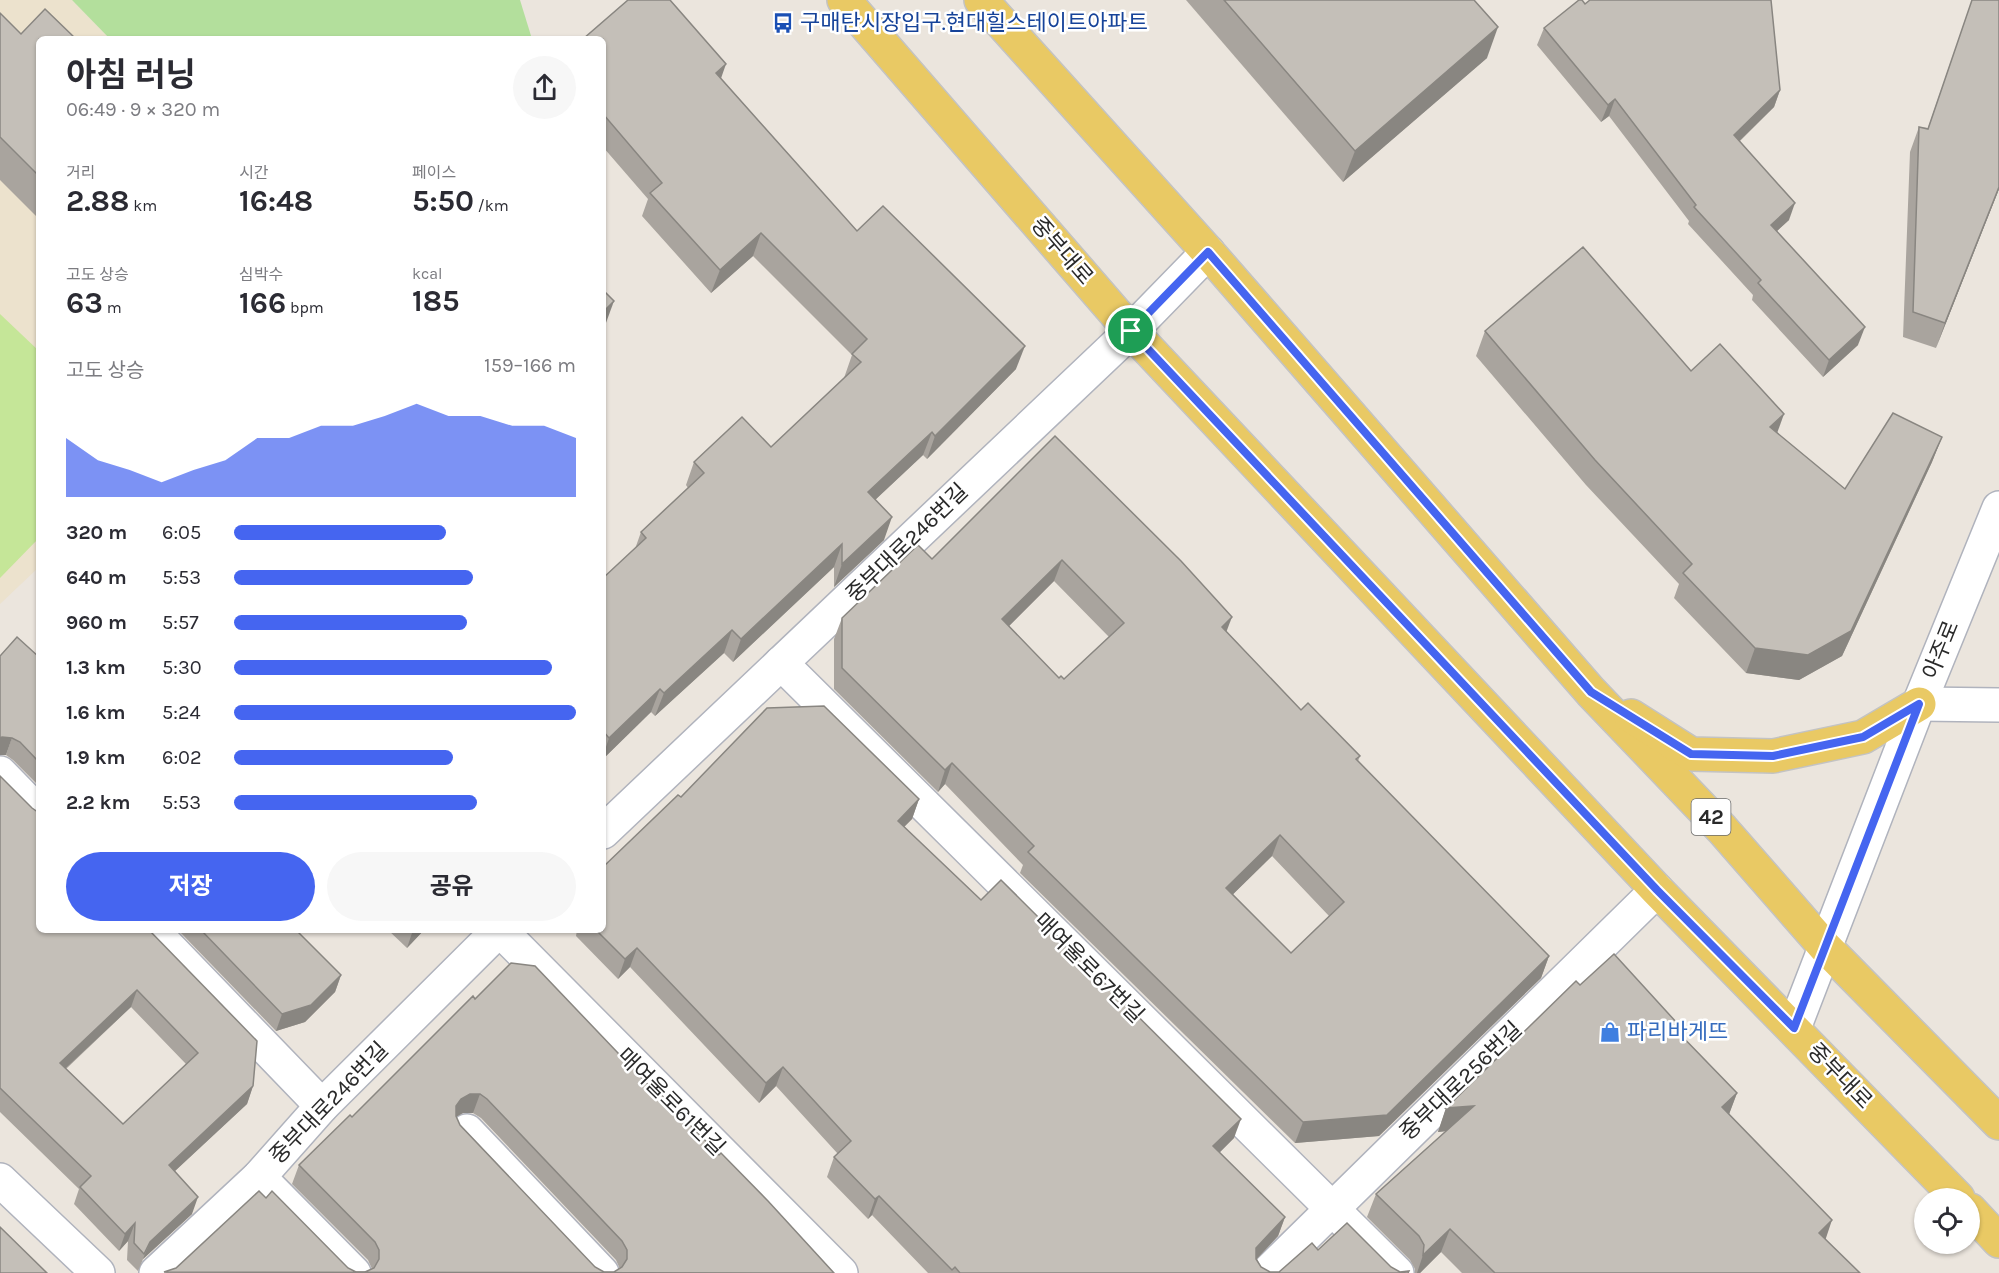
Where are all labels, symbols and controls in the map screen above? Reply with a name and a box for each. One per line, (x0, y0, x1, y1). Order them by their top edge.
place label: 구매탄시장입구.현대힐스테이트아파트 (800, 10, 1148, 36)
bus stop icon: 구매탄시장입구.현대힐스테이트아파트 (771, 11, 795, 35)
text: 아침 러닝 (66, 56, 196, 94)
button: share (513, 56, 576, 119)
text: 06:49 · 9 × 320 m (66, 98, 220, 121)
text: 거리 (66, 163, 95, 182)
text: 시간 (239, 163, 268, 182)
text: 페이스 (412, 163, 456, 182)
text: 2.88 (66, 183, 129, 219)
text: 16:48 (239, 183, 313, 219)
text: 5:50 (412, 183, 474, 219)
text: km (129, 196, 157, 215)
text: /km (474, 196, 509, 215)
street label: 중부대로 (1026, 212, 1098, 290)
text: kcal (412, 264, 443, 283)
text: 고도 상승 (66, 265, 129, 284)
text: 심박수 (239, 265, 283, 284)
text: 185 (412, 283, 460, 319)
text: 63 (66, 285, 103, 321)
text: 166 (239, 285, 286, 321)
text: m (103, 298, 122, 317)
text: bpm (286, 298, 324, 317)
pin (1105, 305, 1156, 356)
icon: arrive (1114, 314, 1147, 347)
text: 159–166 m (484, 354, 576, 377)
text: 고도 상승 (66, 359, 144, 382)
street label: 중부대로246번길 (841, 478, 973, 608)
text: 320 m (66, 521, 127, 544)
text: 6:05 (162, 521, 201, 544)
text: 640 m (66, 566, 127, 589)
text: 5:53 (162, 566, 201, 589)
text: 960 m (66, 611, 127, 634)
text: 5:57 (162, 611, 199, 634)
street label: 아주로 (1918, 617, 1964, 683)
text: 1.3 km (66, 656, 126, 679)
text: 5:30 (162, 656, 202, 679)
text: 1.6 km (66, 701, 125, 724)
text: 5:24 (162, 701, 201, 724)
text: 1.9 km (66, 746, 126, 769)
text: 6:02 (162, 746, 202, 769)
text: 2.2 km (66, 791, 130, 814)
text: 5:53 (162, 791, 201, 814)
road number: 42 (1692, 799, 1730, 835)
button: 저장 (66, 852, 315, 921)
button: 공유 (327, 852, 576, 921)
street label: 매여울로67번길 (1029, 908, 1149, 1028)
street label: 중부대로256번길 (1395, 1016, 1527, 1146)
place label: 파리바게뜨 (1627, 1019, 1728, 1045)
shop icon: 파리바게뜨 (1598, 1020, 1622, 1044)
street label: 중부대로246번길 (264, 1037, 394, 1169)
street label: 중부대로 (1803, 1038, 1877, 1114)
street label: 매여울로61번길 (612, 1043, 730, 1161)
map controls (1914, 1188, 1980, 1254)
button: locate (1914, 1188, 1980, 1254)

